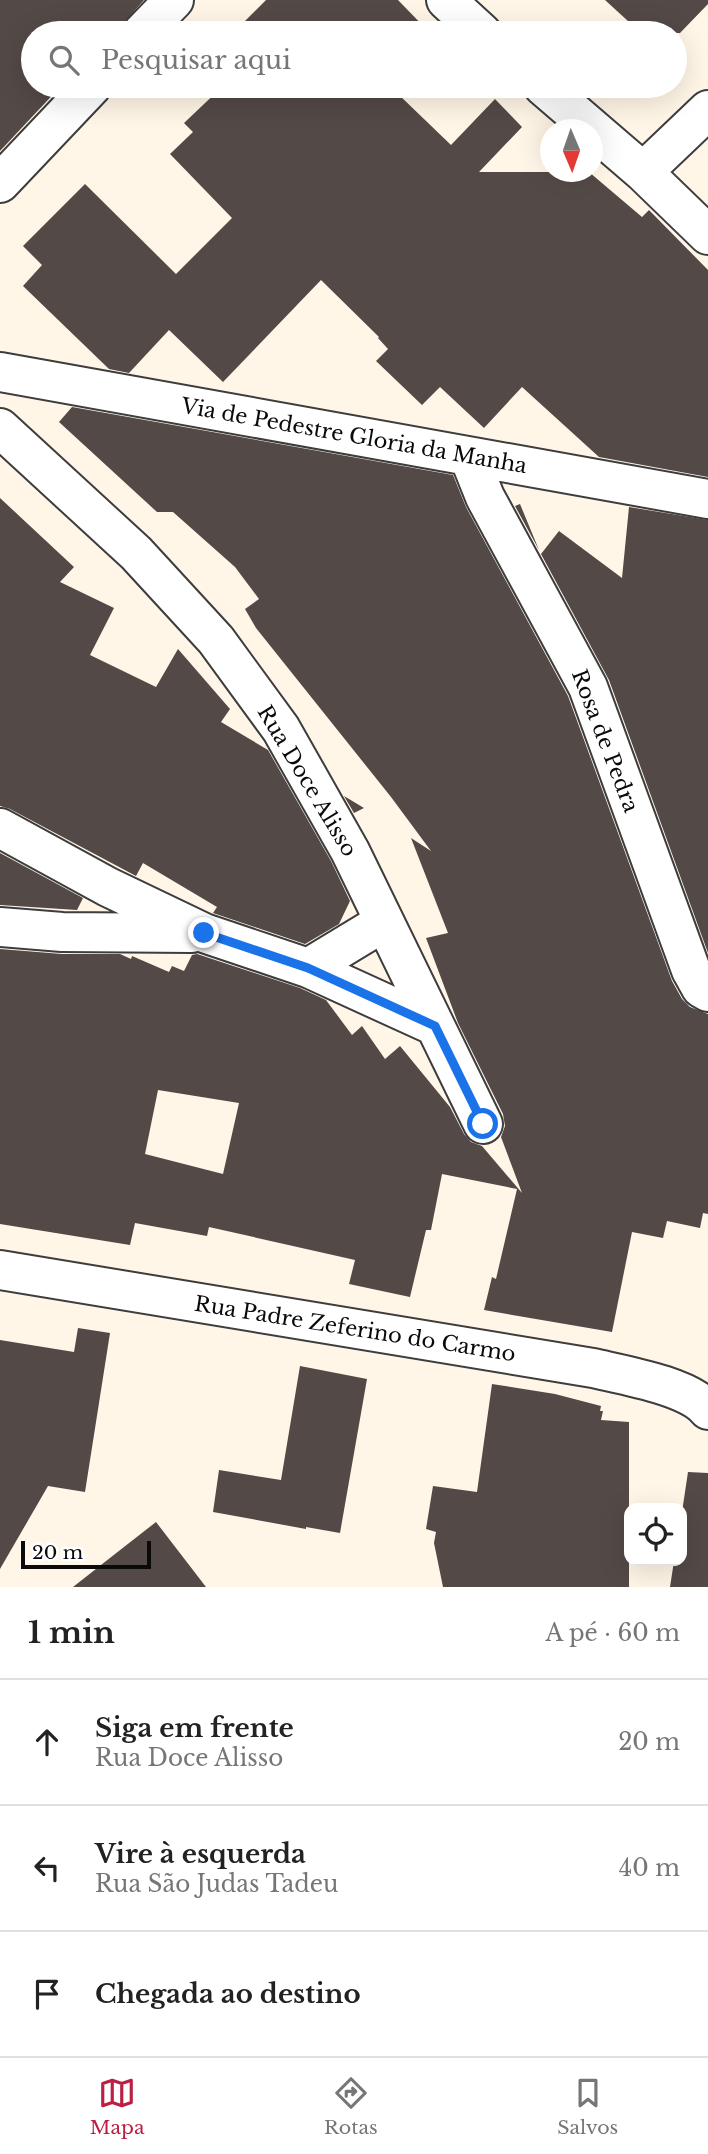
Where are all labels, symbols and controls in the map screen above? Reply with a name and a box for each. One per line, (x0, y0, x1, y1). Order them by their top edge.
search box (21, 21, 687, 98)
icon: search (45, 41, 83, 79)
text: Pesquisar aqui (101, 44, 291, 76)
north arrow (540, 119, 603, 182)
street label: Via de Pedestre Gloria da Manha (178, 393, 529, 479)
street label: Rosa de Pedra (566, 666, 644, 816)
street label: Rua Doce Alisso (252, 701, 362, 861)
route end (188, 917, 219, 948)
route start (467, 1108, 498, 1139)
street label: Rua Padre Zeferino do Carmo (193, 1291, 517, 1367)
map controls (624, 1503, 687, 1566)
button: locate (624, 1503, 687, 1566)
scale bar (21, 1538, 150, 1570)
text: 20 m (32, 1541, 83, 1564)
text: 1 min (28, 1614, 115, 1651)
text: A pé · 60 m (546, 1619, 680, 1647)
text: Siga em frente (95, 1712, 294, 1744)
icon: ahead (28, 1723, 66, 1761)
text: 20 m (618, 1728, 680, 1756)
text: Rua Doce Alisso (95, 1744, 283, 1772)
text: Vire à esquerda (95, 1838, 306, 1870)
icon: left (28, 1849, 66, 1887)
text: 40 m (619, 1854, 680, 1882)
text: Rua São Judas Tadeu (95, 1870, 338, 1898)
icon: arrive (28, 1975, 66, 2013)
text: Chegada ao destino (95, 1978, 361, 2010)
tab: Mapa (90, 2074, 144, 2139)
tab: Rotas (324, 2074, 378, 2139)
tab: Salvos (557, 2074, 618, 2139)

